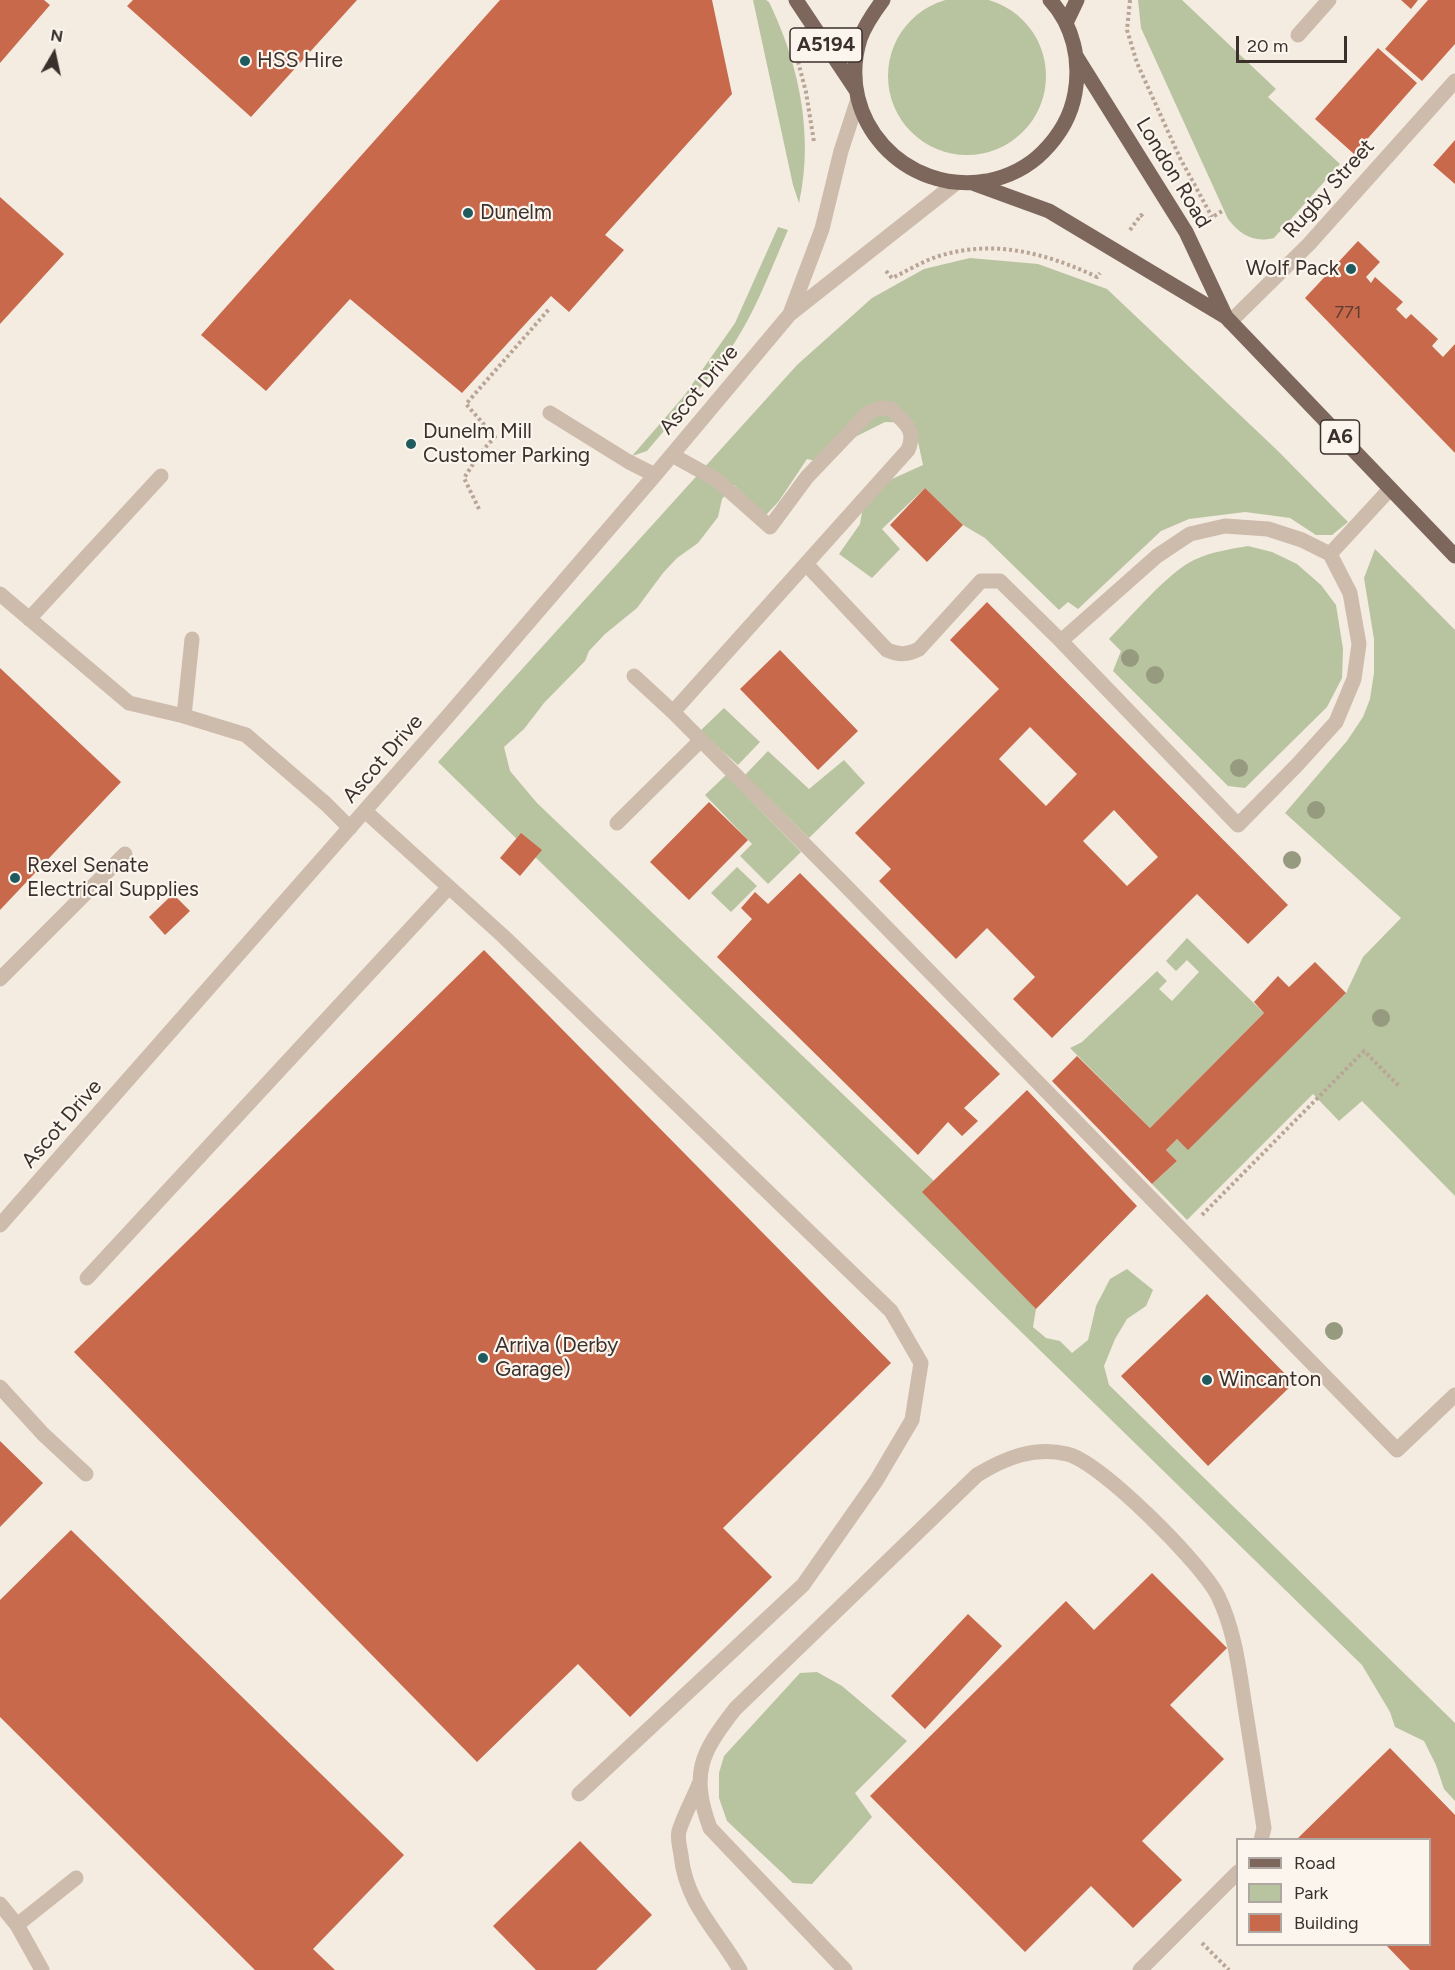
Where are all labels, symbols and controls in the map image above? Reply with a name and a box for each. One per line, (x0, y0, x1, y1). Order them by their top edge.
north arrow (24, 24, 84, 84)
scale bar (1239, 24, 1350, 62)
text: N (49, 25, 64, 46)
road number: A5194 (790, 28, 862, 62)
text: 20 m (1247, 35, 1288, 57)
place label: HSS Hire (257, 48, 343, 74)
marker: HSS Hire (238, 54, 252, 68)
street label: London Road (1130, 113, 1216, 233)
street label: Rugby Street (1278, 134, 1380, 244)
place label: Dunelm (480, 200, 552, 226)
marker: Dunelm (461, 206, 475, 220)
place label: Wolf Pack (1246, 256, 1339, 282)
marker: Wolf Pack (1344, 262, 1358, 276)
house number: 771 (1335, 302, 1361, 324)
street label: Ascot Drive (654, 340, 744, 440)
place label: Dunelm Mill Customer Parking (423, 419, 590, 469)
road number: A6 (1320, 420, 1360, 454)
marker: Dunelm Mill Customer Parking (404, 437, 418, 451)
street label: Ascot Drive (338, 710, 428, 808)
place label: Rexel Senate Electrical Supplies (27, 853, 199, 903)
marker: Rexel Senate Electrical Supplies (8, 871, 22, 885)
street label: Ascot Drive (17, 1075, 107, 1173)
place label: Arriva (Derby Garage) (495, 1333, 618, 1383)
marker: Arriva (Derby Garage) (476, 1351, 490, 1365)
place label: Wincanton (1219, 1367, 1321, 1393)
marker: Wincanton (1200, 1373, 1214, 1387)
legend (1236, 1838, 1431, 1946)
text: Road (1294, 1852, 1335, 1874)
text: Park (1294, 1882, 1328, 1904)
text: Building (1294, 1912, 1359, 1934)

